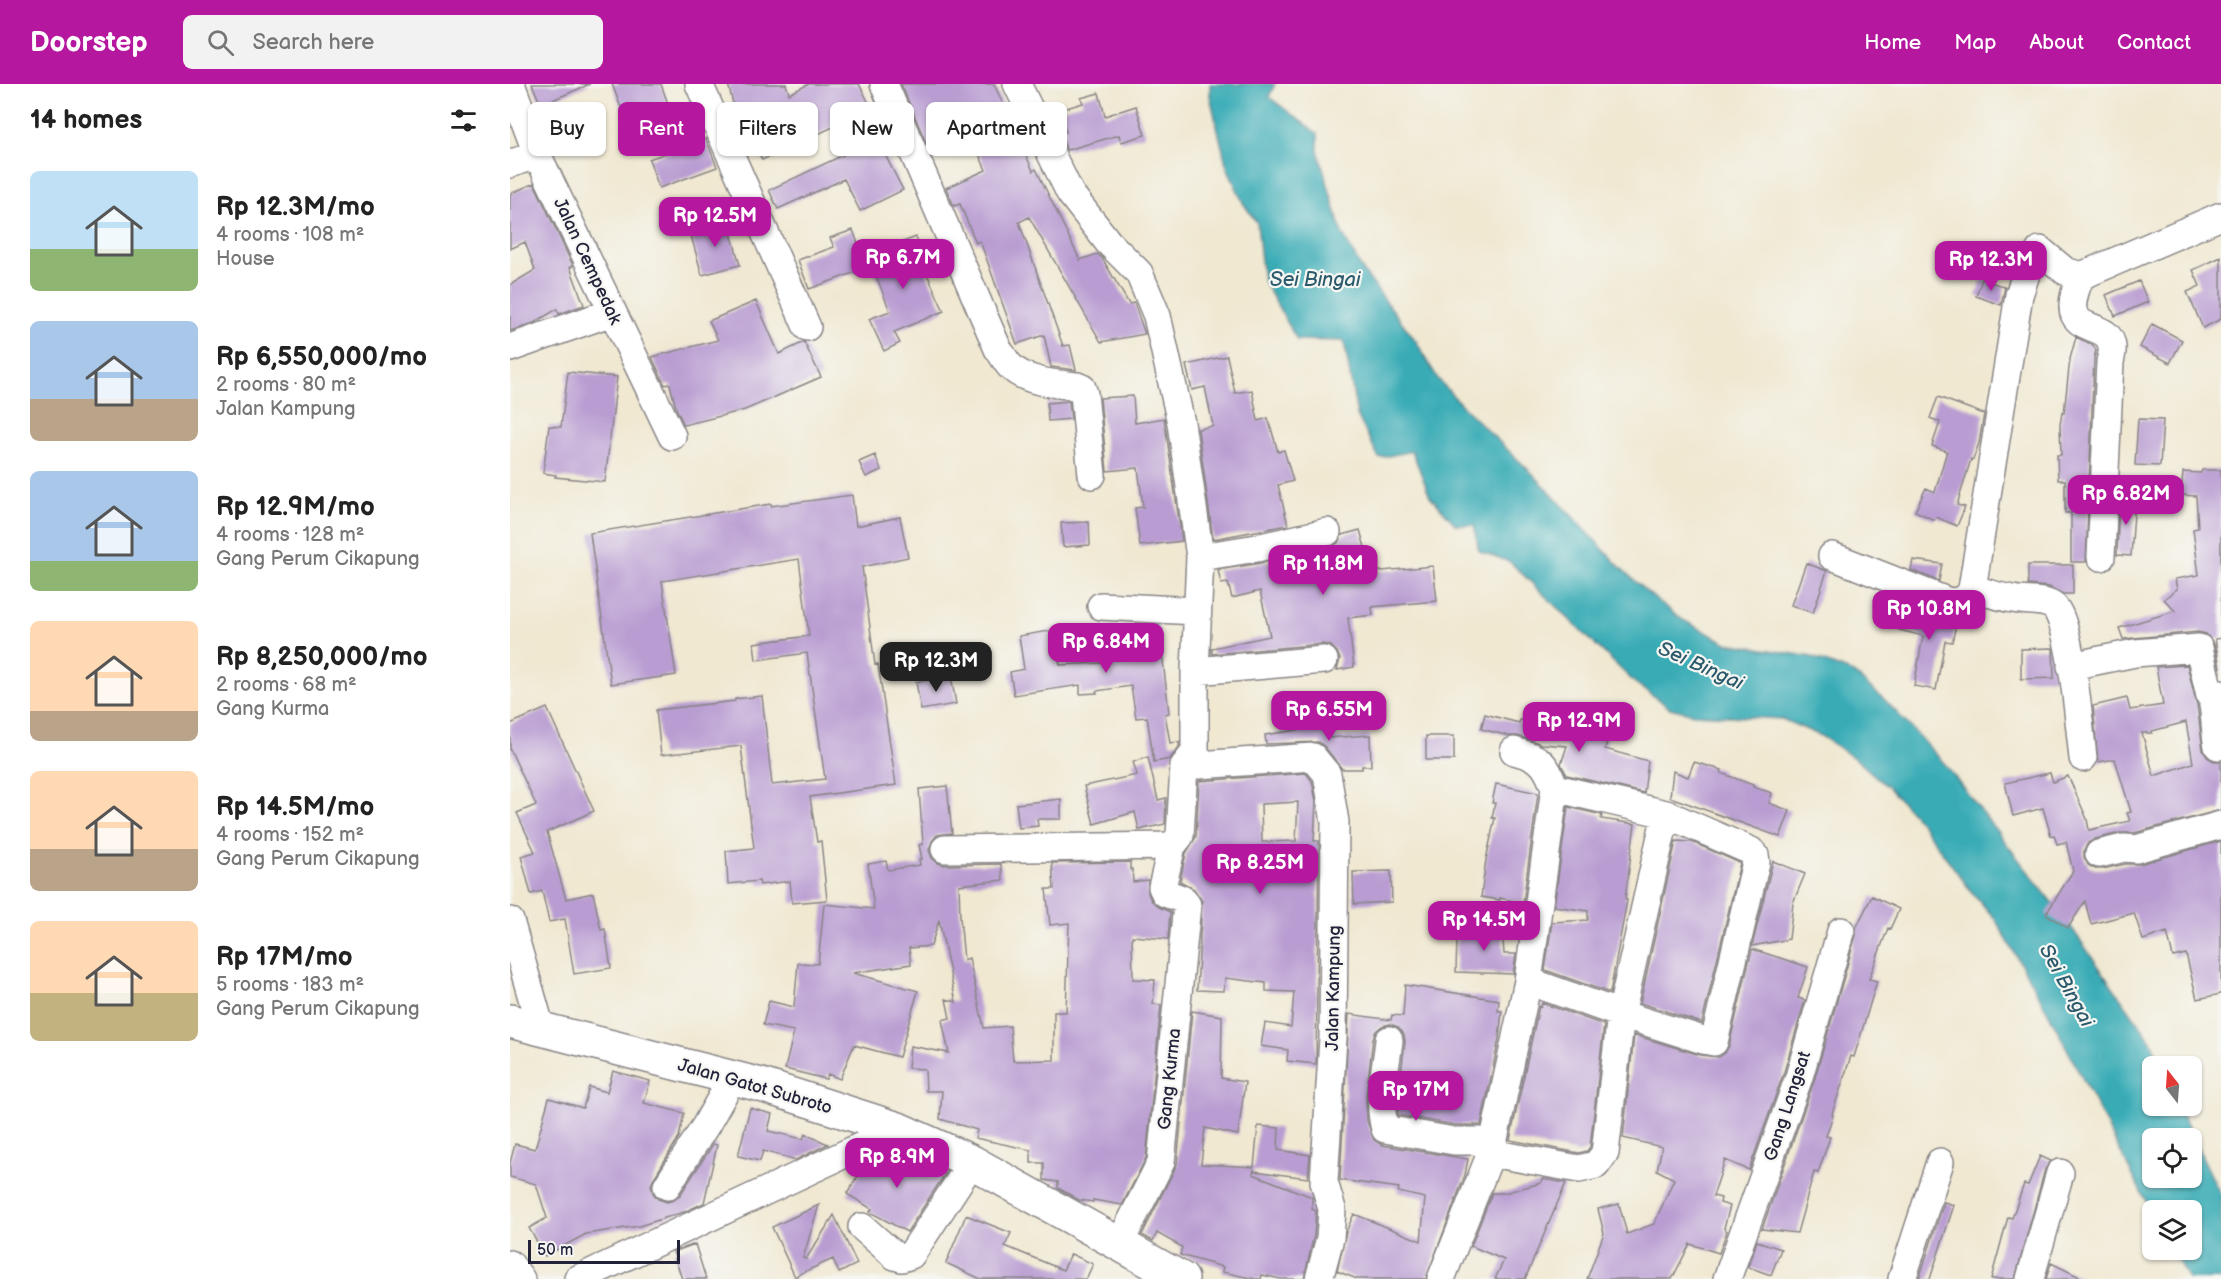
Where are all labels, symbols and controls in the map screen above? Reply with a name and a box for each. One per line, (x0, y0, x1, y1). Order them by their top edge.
search box (183, 15, 603, 69)
text: Doorstep (30, 26, 147, 59)
icon: search (204, 26, 237, 59)
text: Search here (252, 29, 374, 56)
text: Home (1864, 30, 1921, 55)
text: Map (1954, 30, 1996, 55)
text: About (2029, 30, 2084, 55)
text: Contact (2117, 30, 2191, 55)
chip: Buy (528, 102, 606, 156)
chip: Rent (618, 102, 705, 156)
chip: Filters (717, 102, 818, 156)
chip: New (830, 102, 914, 156)
chip: Apartment (926, 102, 1067, 156)
icon: filters (447, 104, 480, 137)
text: 14 homes (30, 105, 142, 136)
text: Rp 12.3M/mo (216, 192, 375, 223)
icon: home (78, 195, 150, 267)
street label: Jalan Cempedak (549, 195, 626, 328)
pin: Rp 12.5M (653, 197, 777, 248)
text: Rp 12.5M (673, 204, 757, 228)
text: 4 rooms · 108 m² (216, 223, 364, 247)
pin: Rp 6.7M (848, 239, 958, 290)
pin: Rp 12.3M (1929, 241, 2053, 292)
text: Rp 6.7M (865, 246, 941, 270)
text: House (216, 247, 275, 271)
text: Rp 12.3M (1949, 248, 2033, 272)
water label: Sei Bingai (1270, 268, 1362, 292)
text: Rp 6,550,000/mo (216, 342, 427, 373)
icon: home (78, 345, 150, 417)
text: 2 rooms · 80 m² (216, 373, 356, 397)
text: Jalan Kampung (216, 397, 356, 421)
pin: Rp 6.82M (2064, 475, 2188, 526)
text: Rp 6.82M (2082, 482, 2170, 506)
text: Rp 12.9M/mo (216, 492, 375, 523)
icon: home (78, 495, 150, 567)
text: 4 rooms · 128 m² (216, 523, 364, 547)
pin: Rp 11.8M (1261, 545, 1385, 596)
text: Gang Perum Cikapung (216, 547, 420, 571)
text: Rp 11.8M (1282, 552, 1364, 576)
pin: Rp 10.8M (1867, 590, 1991, 641)
text: Rp 10.8M (1886, 597, 1972, 621)
pin: Rp 6.84M (1044, 623, 1168, 674)
text: Rp 6.84M (1062, 630, 1150, 654)
water label: Sei Bingai (1654, 637, 1748, 696)
text: Rp 8,250,000/mo (216, 642, 427, 673)
pin: Rp 12.3M (874, 642, 998, 693)
icon: home (78, 645, 150, 717)
text: Rp 12.3M (894, 649, 978, 673)
text: 2 rooms · 68 m² (216, 673, 357, 697)
pin: Rp 6.55M (1267, 691, 1391, 742)
text: Gang Kurma (216, 697, 329, 721)
text: Rp 6.55M (1285, 698, 1373, 722)
pin: Rp 12.9M (1517, 702, 1641, 753)
text: Rp 12.9M (1537, 709, 1621, 733)
text: Rp 14.5M/mo (216, 792, 374, 823)
icon: home (78, 795, 150, 867)
text: 4 rooms · 152 m² (216, 823, 364, 847)
pin: Rp 8.25M (1198, 844, 1322, 895)
text: Gang Perum Cikapung (216, 847, 420, 871)
text: Rp 8.25M (1216, 851, 1304, 875)
pin: Rp 14.5M (1422, 901, 1546, 952)
text: Rp 14.5M (1442, 908, 1526, 932)
street label: Jalan Kampung (1322, 925, 1345, 1051)
water label: Sei Bingai (2034, 940, 2099, 1032)
text: Rp 17M/mo (216, 942, 353, 973)
icon: home (78, 945, 150, 1017)
text: 5 rooms · 183 m² (216, 973, 364, 997)
text: Gang Perum Cikapung (216, 997, 420, 1021)
street label: Gang Kurma (1154, 1027, 1185, 1131)
street label: Gang Langsat (1760, 1048, 1815, 1164)
street label: Jalan Gatot Subroto (675, 1054, 834, 1119)
north arrow (2142, 1056, 2202, 1116)
map controls (2142, 1056, 2202, 1260)
pin: Rp 17M (1367, 1071, 1465, 1122)
text: Rp 17M (1382, 1078, 1450, 1102)
button: locate (2142, 1128, 2202, 1188)
pin: Rp 8.9M (842, 1138, 952, 1189)
text: Rp 8.9M (859, 1145, 935, 1169)
button: layers (2142, 1200, 2202, 1260)
scale bar (528, 1237, 680, 1264)
text: 50 m (537, 1241, 573, 1260)

